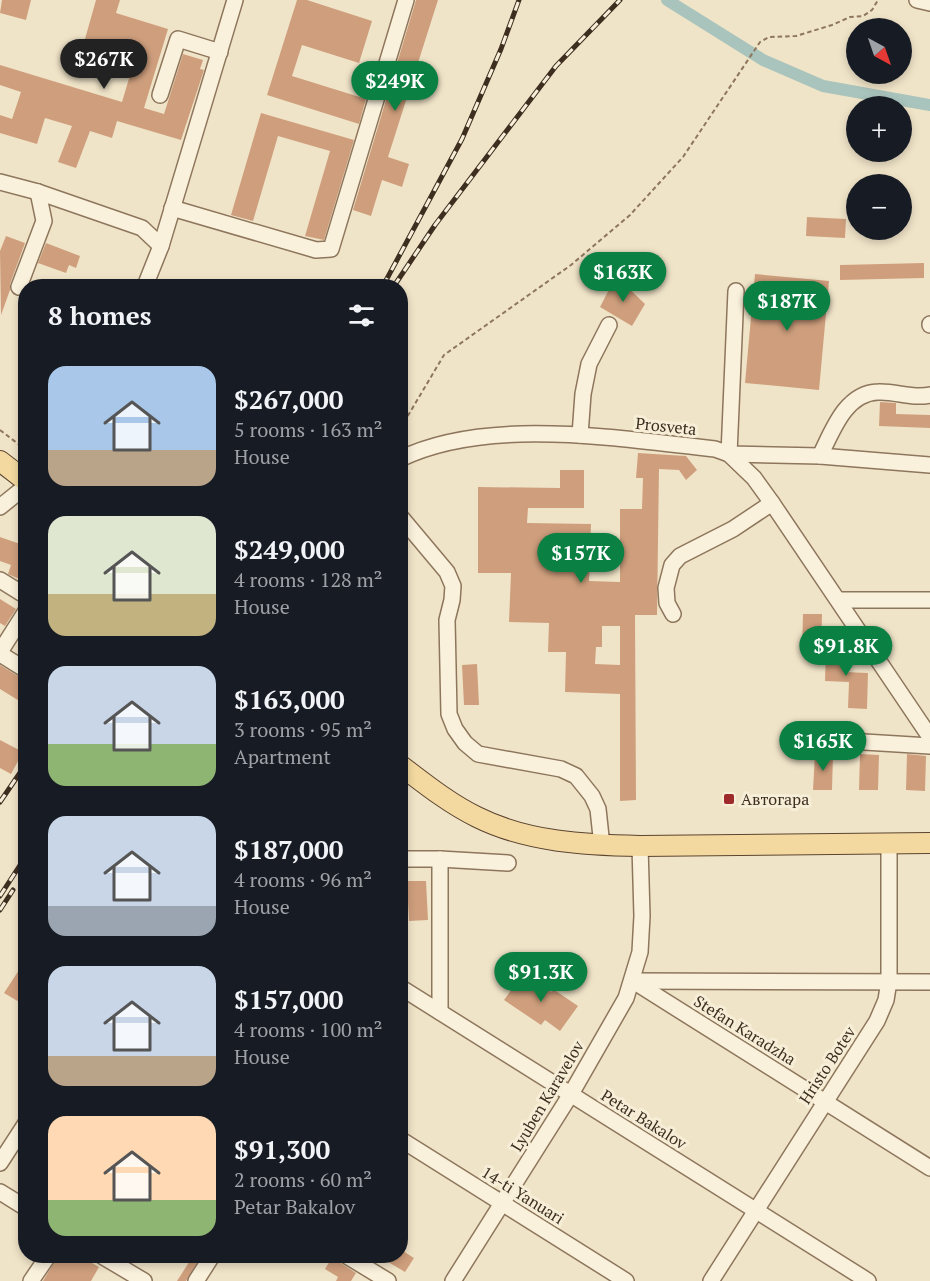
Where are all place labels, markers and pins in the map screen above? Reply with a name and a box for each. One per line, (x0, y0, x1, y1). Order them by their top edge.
pin: $267K (62, 39, 146, 90)
pin: $249K (353, 61, 437, 112)
pin: $163K (581, 252, 665, 303)
pin: $187K (745, 281, 829, 332)
pin: $157K (539, 533, 623, 584)
pin: $91.8K (797, 626, 895, 677)
pin: $165K (781, 721, 865, 772)
place label: Автогара (741, 788, 809, 810)
marker: Автогара (722, 792, 736, 806)
pin: $91.3K (492, 952, 590, 1003)

